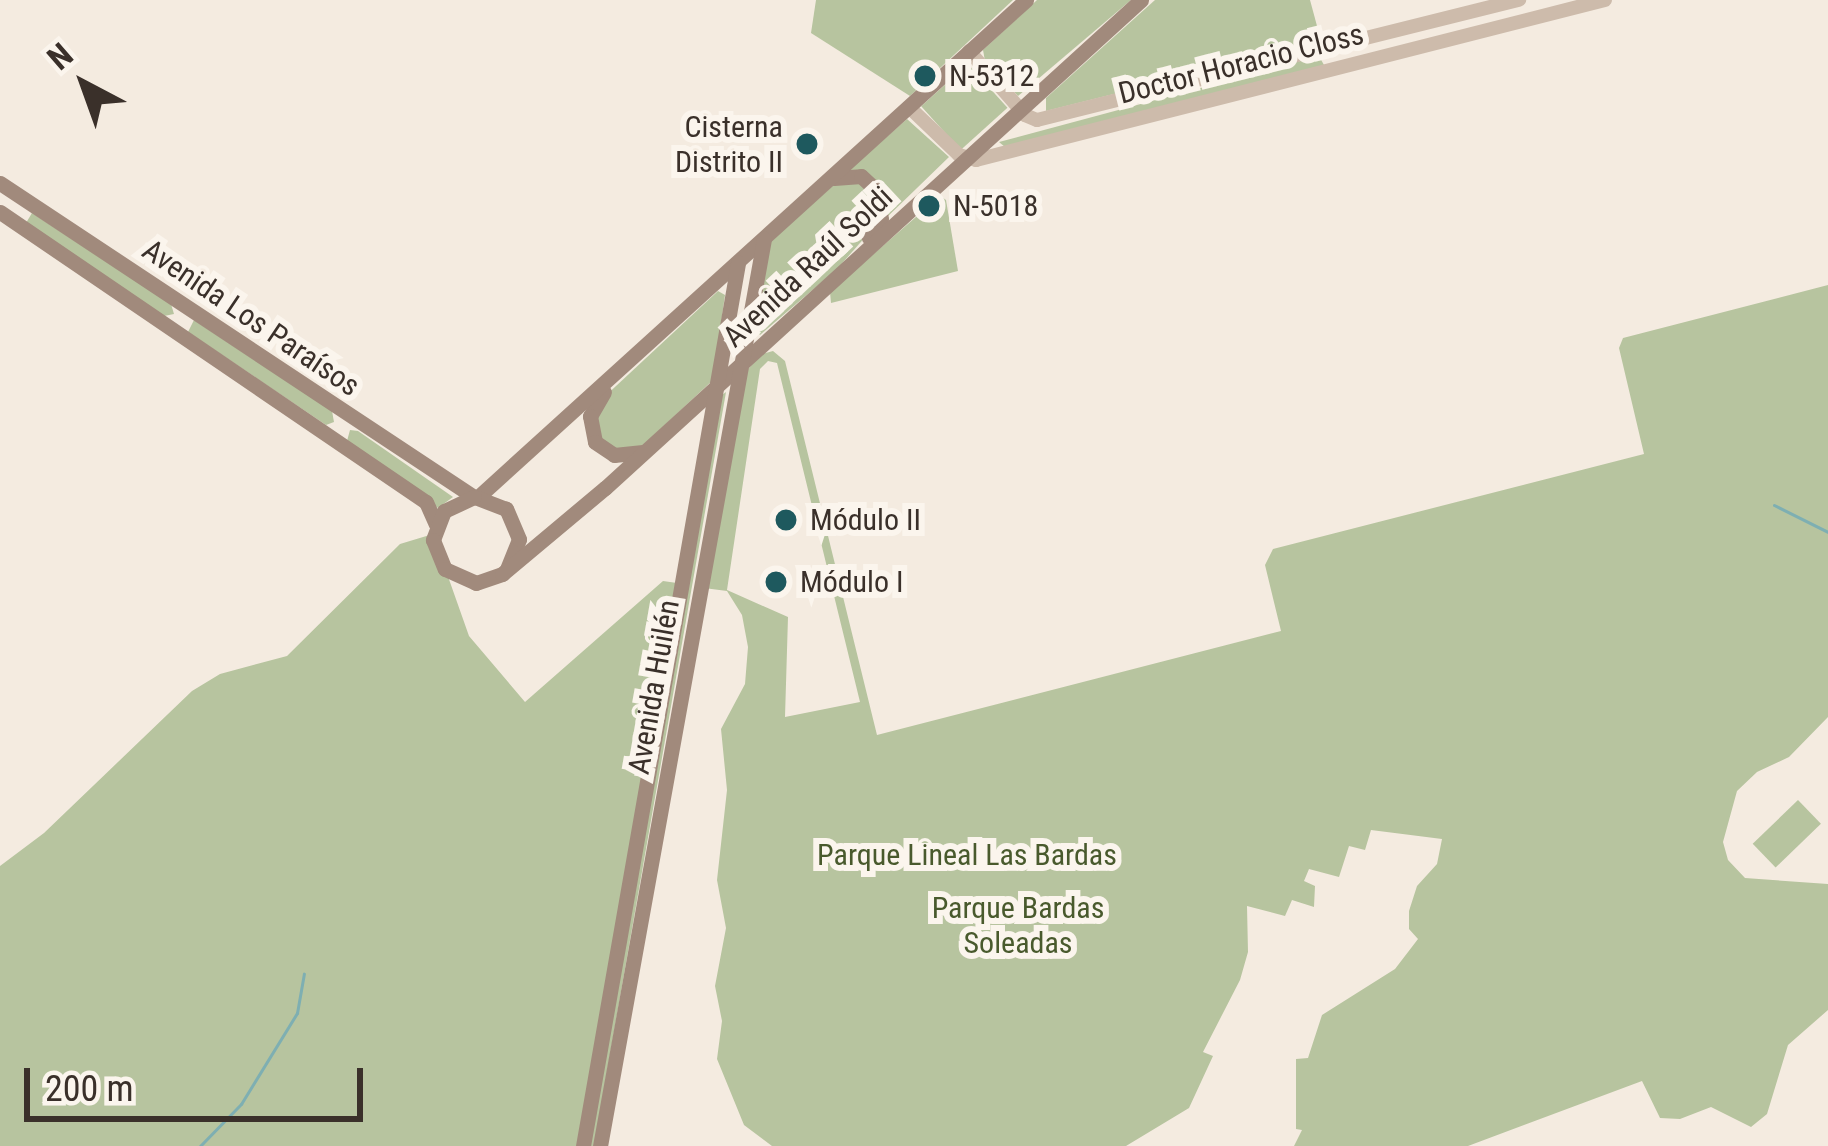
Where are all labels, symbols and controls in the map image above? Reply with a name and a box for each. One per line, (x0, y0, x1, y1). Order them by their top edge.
street label: Doctor Horacio Closs (1115, 16, 1367, 112)
north arrow (24, 24, 144, 144)
text: N (40, 35, 80, 78)
place label: N-5312 (949, 58, 1034, 94)
marker: N-5312 (912, 63, 938, 89)
place label: Cisterna Distrito II (675, 109, 783, 180)
marker: Cisterna Distrito II (794, 131, 820, 157)
street label: Avenida Raúl Soldi (716, 179, 900, 355)
place label: N-5018 (953, 188, 1038, 224)
marker: N-5018 (916, 193, 942, 219)
street label: Avenida Los Paraísos (136, 232, 366, 404)
place label: Módulo II (810, 502, 921, 538)
marker: Módulo II (773, 507, 799, 533)
place label: Módulo I (800, 564, 903, 600)
marker: Módulo I (763, 569, 789, 595)
street label: Avenida Huilén (621, 597, 687, 777)
park label: Parque Lineal Las Bardas (817, 837, 1117, 873)
park label: Parque Bardas Soleadas (932, 890, 1104, 960)
scale bar (30, 1044, 369, 1118)
text: 200 m (45, 1068, 134, 1110)

